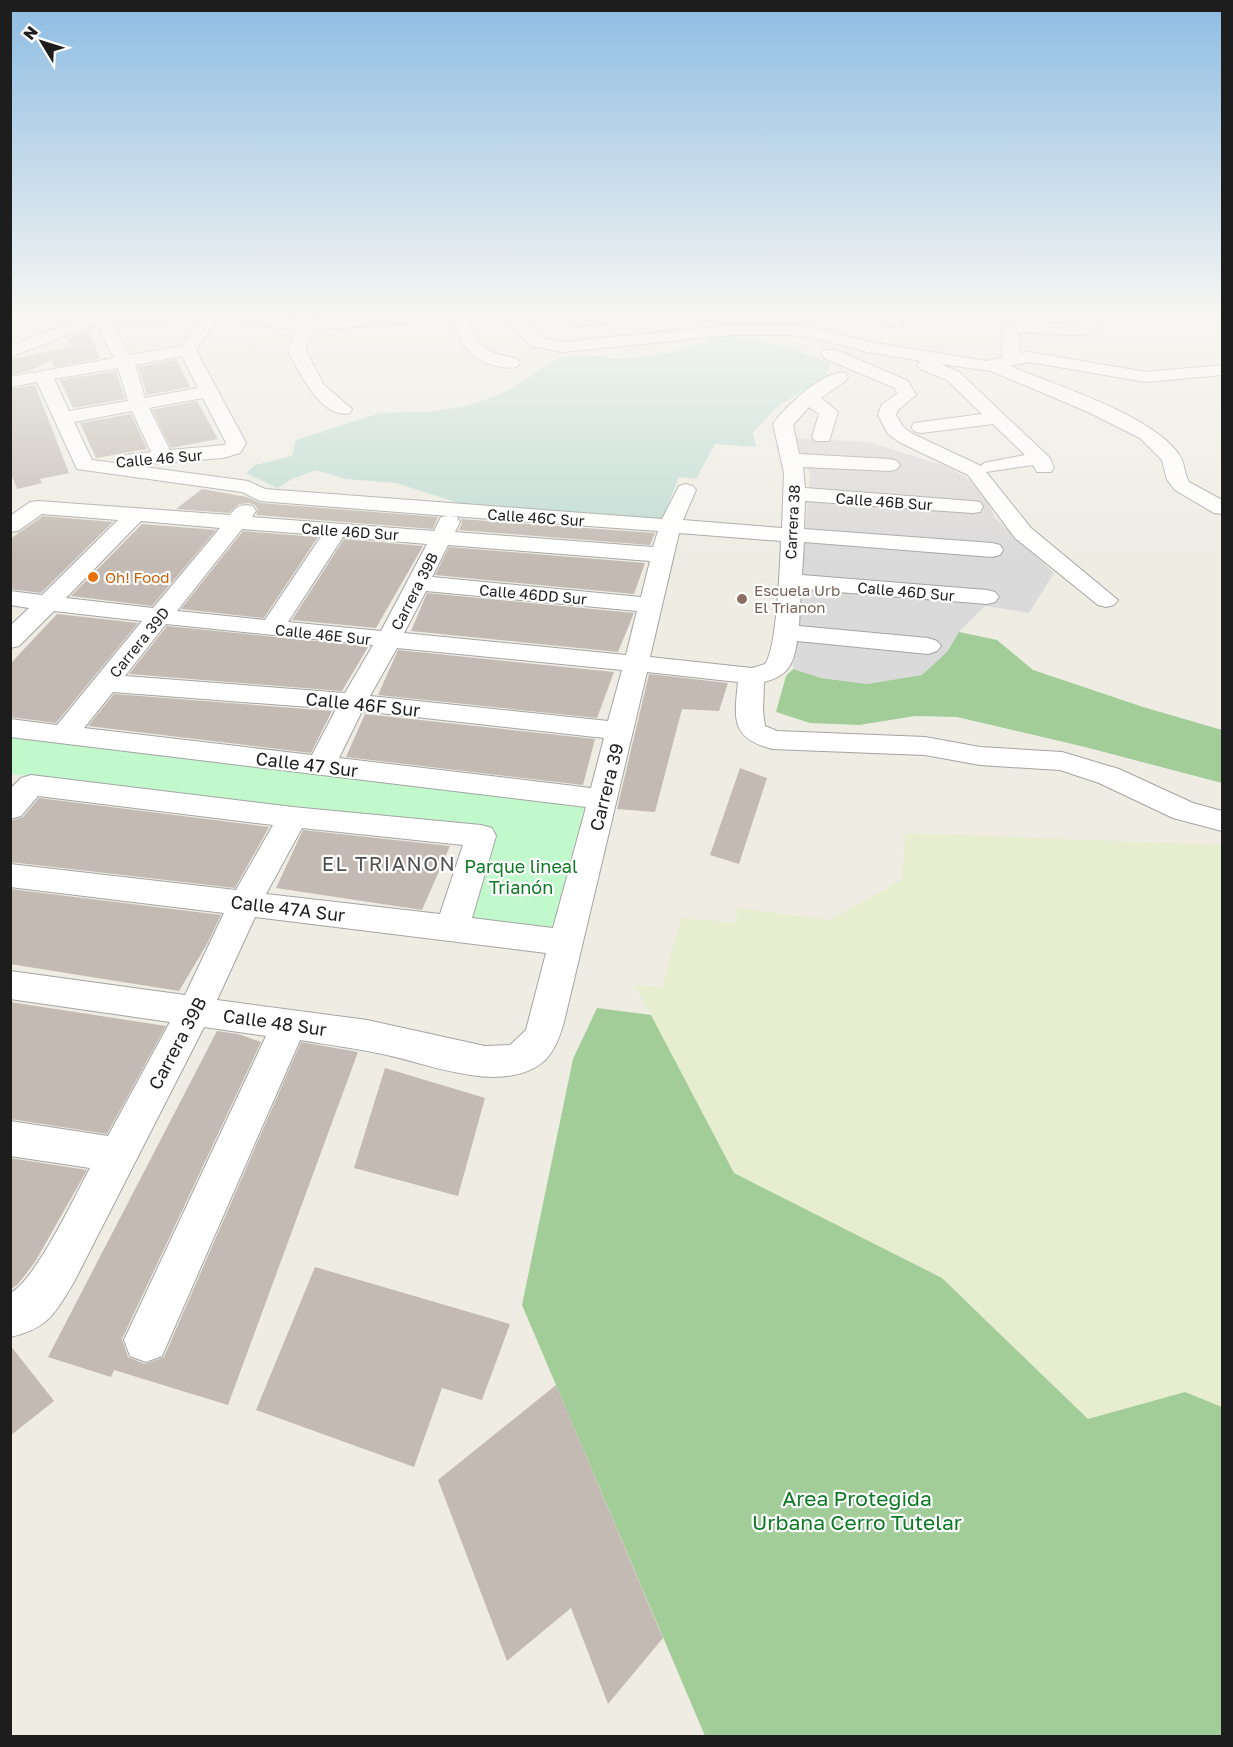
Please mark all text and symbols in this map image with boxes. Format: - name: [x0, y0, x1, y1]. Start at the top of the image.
- north arrow: [12, 12, 72, 72]
- text: N: [19, 22, 42, 44]
- street label: Calle 46 Sur: [115, 445, 203, 471]
- street label: Carrera 38: [781, 484, 803, 560]
- street label: Calle 46B Sur: [835, 489, 933, 513]
- street label: Calle 46C Sur: [487, 505, 585, 529]
- street label: Calle 46D Sur: [301, 519, 399, 543]
- street label: Carrera 39B: [387, 549, 441, 633]
- place label: Oh! Food: [105, 568, 170, 586]
- marker: Oh! Food: [86, 570, 100, 584]
- street label: Calle 46D Sur: [857, 578, 956, 604]
- street label: Calle 46DD Sur: [478, 580, 588, 608]
- place label: Escuela Urb El Trianon: [754, 581, 840, 616]
- marker: Escuela Urb El Trianon: [735, 592, 749, 606]
- street label: Carrera 39D: [105, 603, 173, 681]
- street label: Calle 46E Sur: [274, 620, 372, 648]
- street label: Calle 46F Sur: [305, 687, 421, 721]
- street label: Carrera 39: [584, 741, 628, 833]
- street label: Calle 47 Sur: [254, 747, 360, 781]
- district label: EL TRIANON: [322, 851, 456, 875]
- park label: Parque lineal Trianón: [464, 855, 578, 898]
- street label: Calle 47A Sur: [229, 890, 347, 926]
- street label: Carrera 39B: [143, 993, 211, 1093]
- street label: Calle 48 Sur: [222, 1004, 328, 1040]
- park label: Area Protegida Urbana Cerro Tutelar: [752, 1485, 962, 1535]

